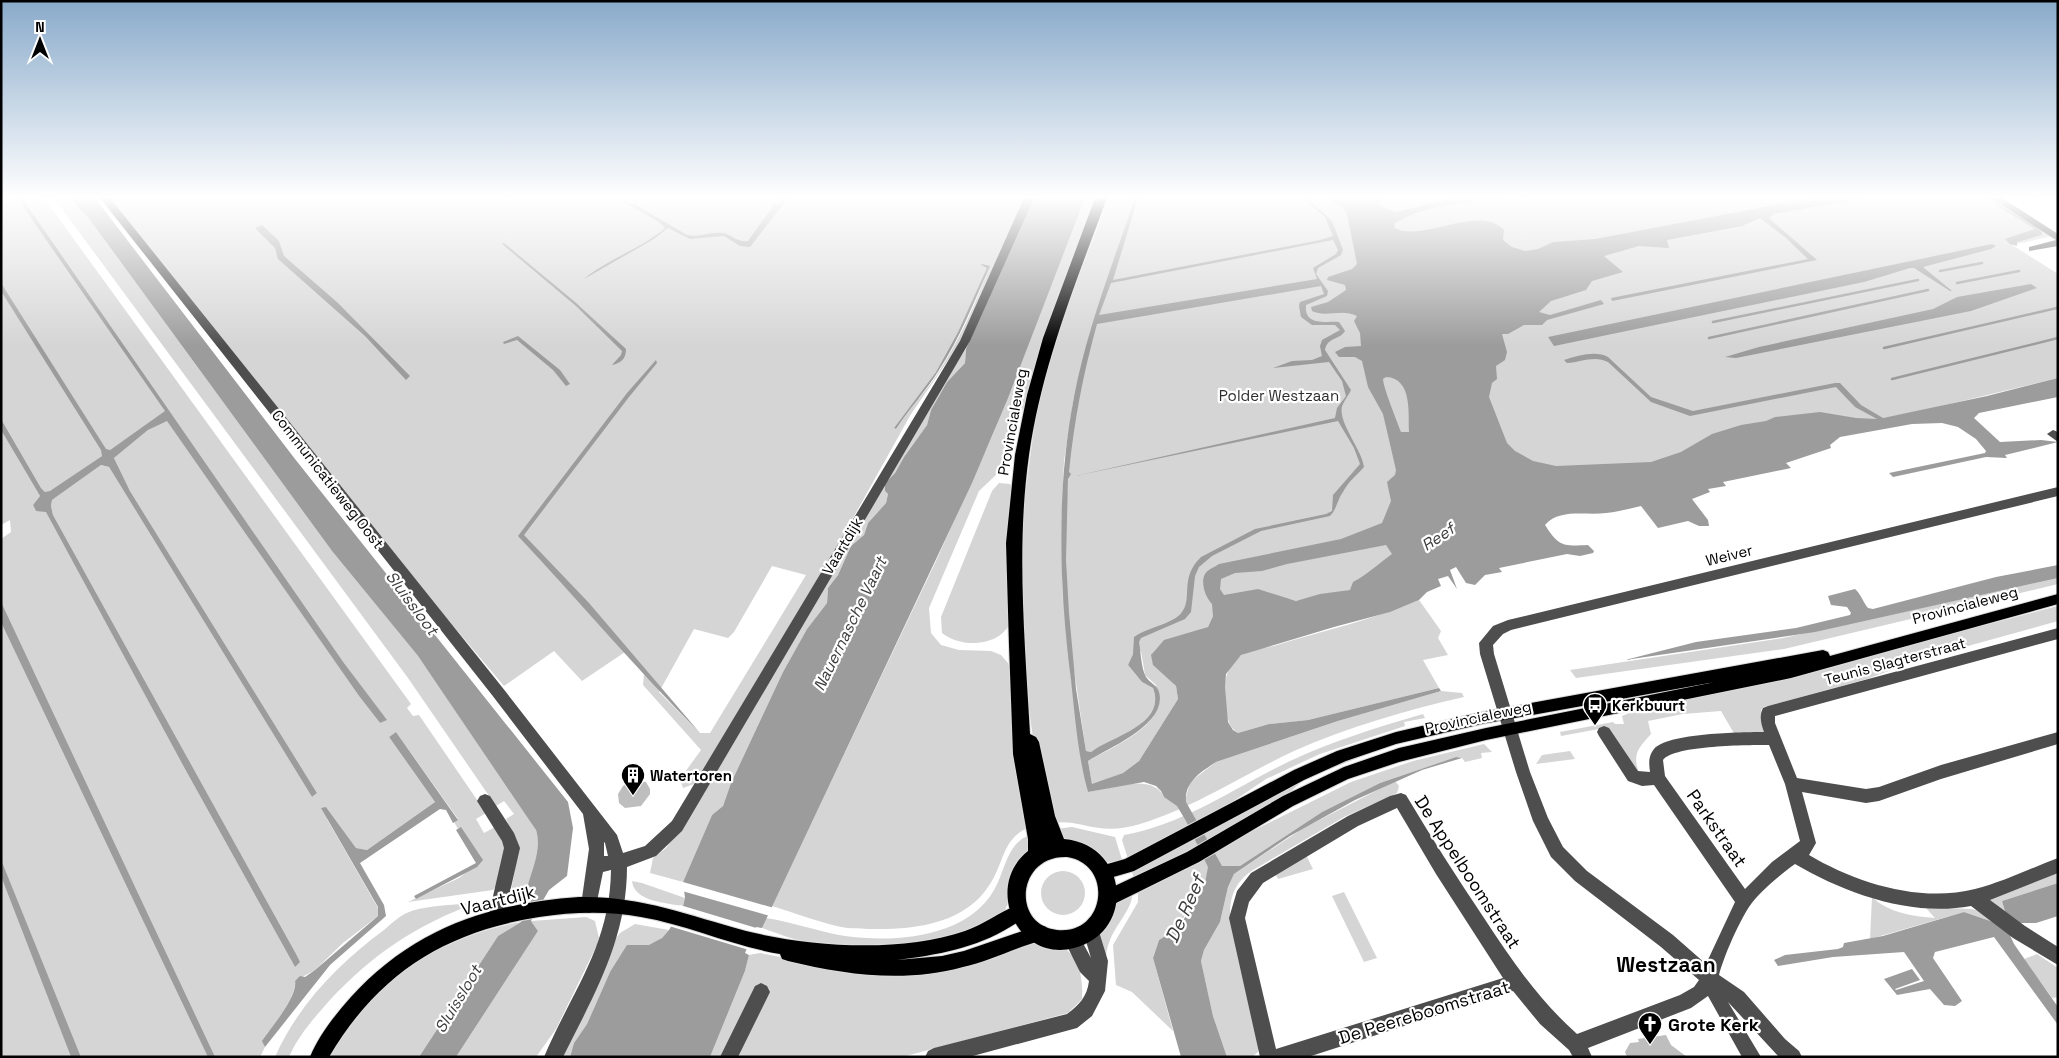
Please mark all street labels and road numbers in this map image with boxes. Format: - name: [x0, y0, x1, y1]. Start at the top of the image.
- street label: Provincialeweg: [993, 367, 1031, 477]
- street label: Communicatieweg Oost: [268, 406, 388, 552]
- street label: Vaartdijk: [818, 514, 866, 578]
- street label: Weiver: [1704, 540, 1755, 570]
- street label: Provincialeweg: [1910, 582, 2020, 628]
- street label: Teunis Slagterstraat: [1822, 633, 1968, 689]
- street label: Provincialeweg: [1423, 696, 1533, 738]
- street label: Parkstraat: [1682, 785, 1752, 871]
- street label: De Appelboomstraat: [1410, 791, 1526, 953]
- street label: Vaartdijk: [458, 880, 538, 920]
- street label: De Peereboomstraat: [1336, 975, 1512, 1049]

